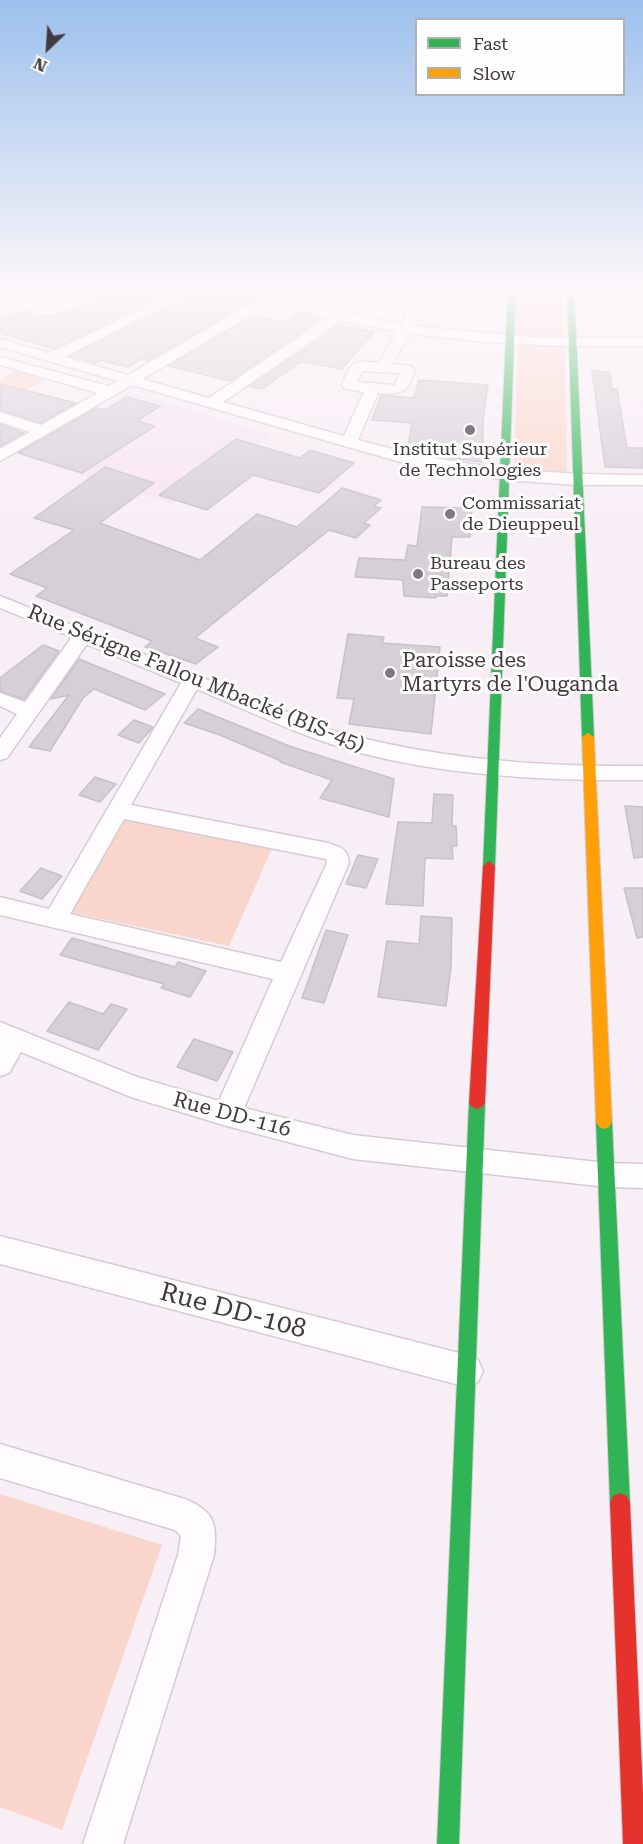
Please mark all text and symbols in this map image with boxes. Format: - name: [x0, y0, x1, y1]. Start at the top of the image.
- north arrow: [18, 18, 78, 78]
- legend: [415, 18, 625, 96]
- text: Fast: [473, 33, 508, 54]
- text: N: [31, 54, 50, 76]
- text: Slow: [473, 63, 515, 84]
- marker: Institut Supérieur de Technologies: [463, 423, 477, 437]
- place label: Institut Supérieur de Technologies: [393, 439, 547, 482]
- place label: Commissariat de Dieuppeul: [462, 493, 581, 536]
- marker: Commissariat de Dieuppeul: [443, 507, 457, 521]
- place label: Bureau des Passeports: [430, 553, 526, 596]
- marker: Bureau des Passeports: [411, 567, 425, 581]
- street label: Rue Sérigne Fallou Mbacké (BIS-45): [24, 600, 368, 758]
- place label: Paroisse des Martyrs de l'Ouganda: [402, 648, 619, 698]
- marker: Paroisse des Martyrs de l'Ouganda: [383, 666, 397, 680]
- street label: Rue DD-116: [170, 1087, 294, 1143]
- street label: Rue DD-108: [157, 1277, 309, 1345]

